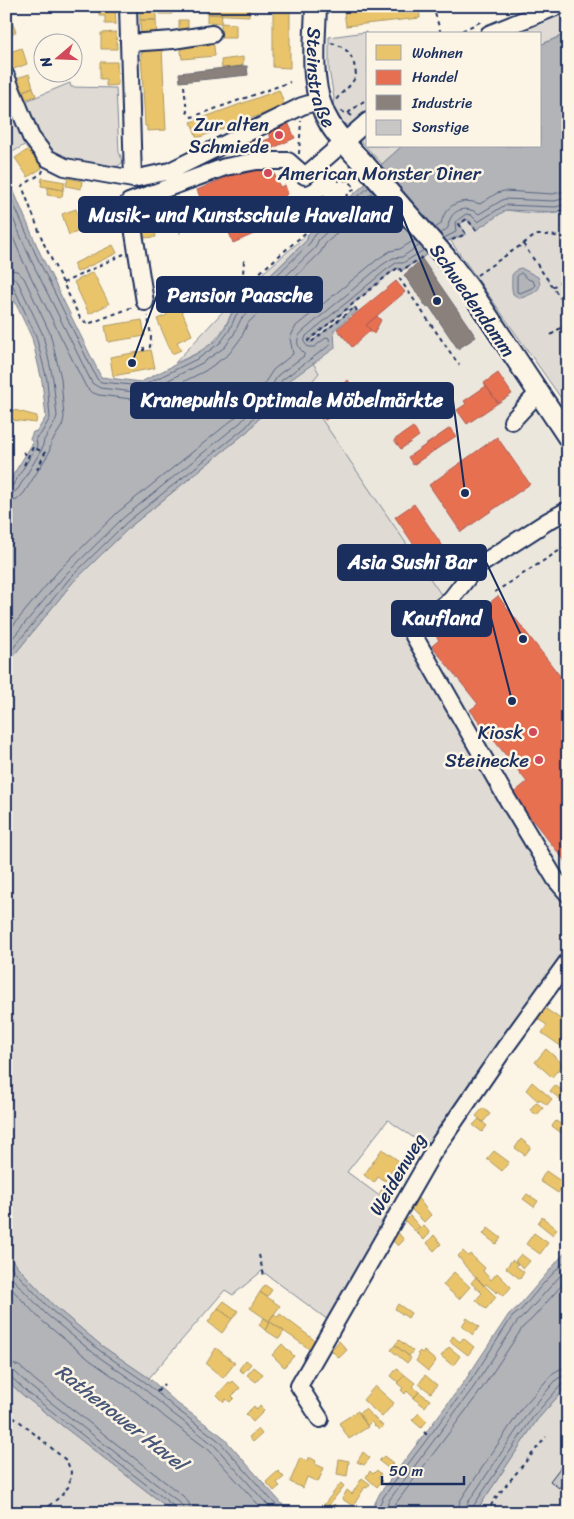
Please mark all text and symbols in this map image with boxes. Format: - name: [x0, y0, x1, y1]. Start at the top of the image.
- street label: Steinstraße: [297, 26, 345, 135]
- north arrow: [32, 32, 82, 82]
- legend: [366, 32, 542, 148]
- text: Wohnen: [412, 40, 463, 66]
- text: N: [33, 53, 60, 72]
- text: Handel: [412, 64, 459, 90]
- text: Industrie: [411, 90, 472, 116]
- place label: Zur alten Schmiede: [189, 108, 269, 163]
- text: Sonstige: [412, 114, 469, 140]
- marker: Zur alten Schmiede: [273, 129, 285, 141]
- place label: American Monster Diner: [277, 157, 482, 190]
- marker: American Monster Diner: [262, 167, 274, 179]
- callout: Musik- und Kunstschule Havelland: [79, 197, 402, 232]
- text: Musik- und Kunstschule Havelland: [88, 198, 394, 233]
- street label: Schwedendamm: [421, 236, 524, 364]
- callout: Pension Paasche: [157, 277, 322, 312]
- text: Pension Paasche: [167, 278, 313, 313]
- callout: Kranepuhls Optimale Möbelmärkte: [131, 383, 453, 418]
- text: Kranepuhls Optimale Möbelmärkte: [140, 383, 444, 418]
- callout: Asia Sushi Bar: [338, 545, 486, 580]
- text: Asia Sushi Bar: [347, 545, 478, 580]
- callout: Kaufland: [392, 601, 491, 636]
- text: Kaufland: [402, 601, 484, 636]
- place label: Kiosk: [478, 716, 523, 749]
- marker: Kiosk: [527, 726, 539, 738]
- place label: Steinecke: [445, 744, 529, 777]
- marker: Steinecke: [533, 754, 545, 766]
- street label: Weidenweg: [360, 1126, 435, 1222]
- water label: Rathenower Havel: [47, 1355, 197, 1483]
- scale bar: [382, 1454, 464, 1486]
- text: 50 m: [389, 1458, 424, 1484]

